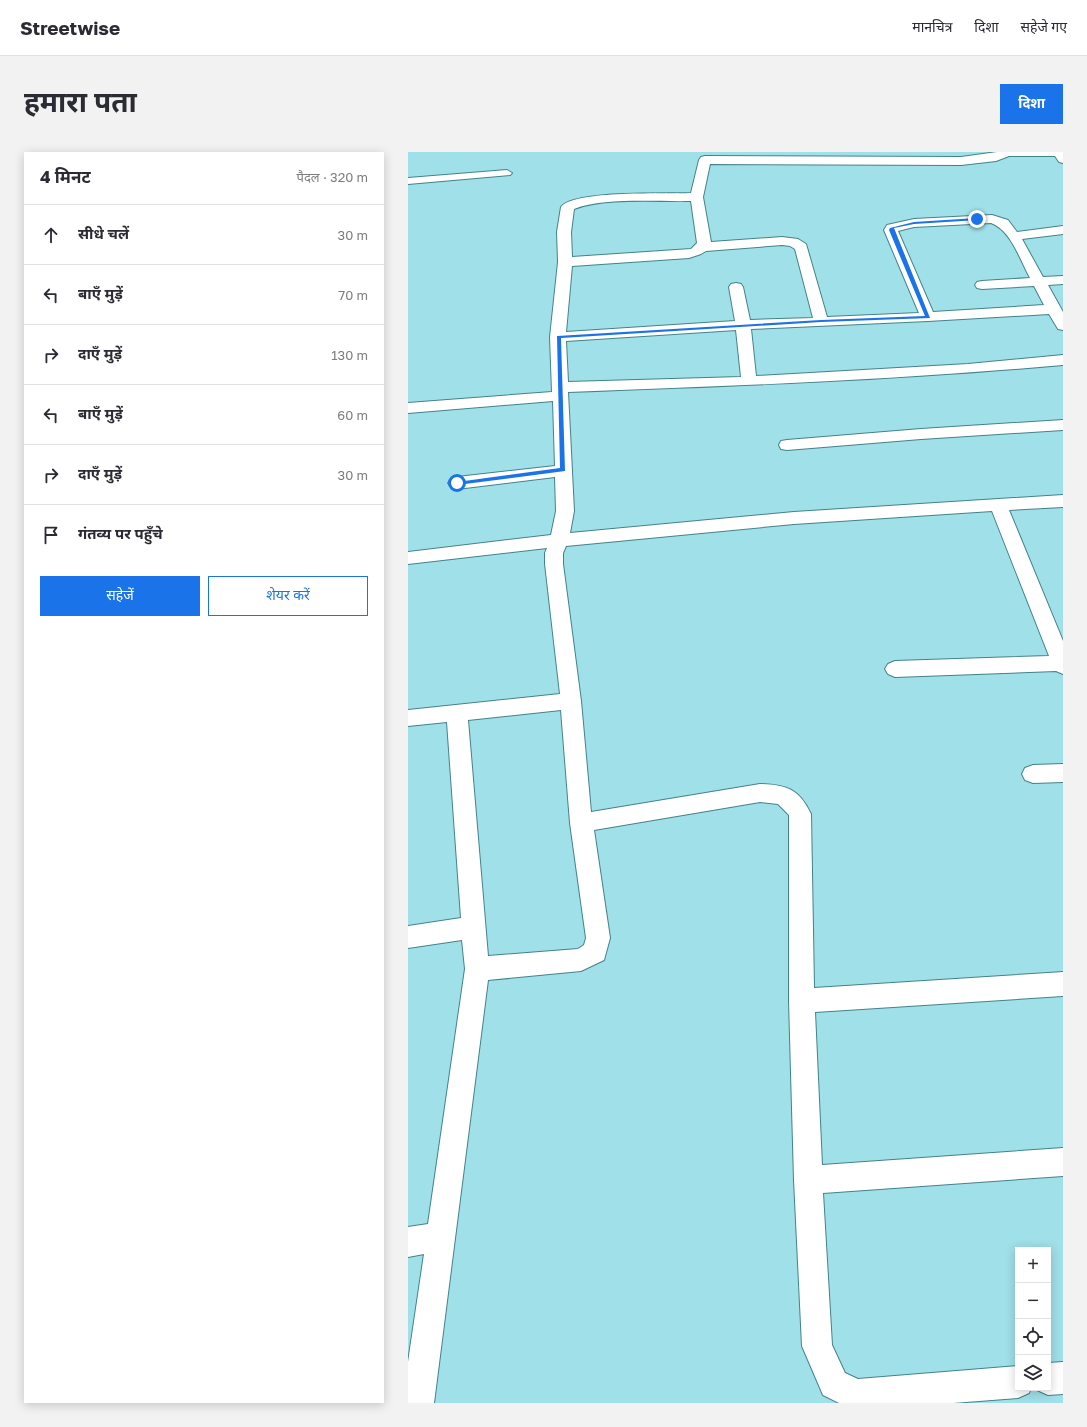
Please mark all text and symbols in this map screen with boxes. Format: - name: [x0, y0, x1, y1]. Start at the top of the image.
- text: Streetwise: [20, 16, 120, 39]
- text: मानचित्र: [912, 18, 952, 35]
- text: दिशा: [974, 18, 999, 35]
- text: सहेजे गए: [1021, 18, 1067, 35]
- button: दिशा: [1000, 84, 1063, 124]
- text: हमारा पता: [24, 85, 137, 118]
- text: 4 मिनट: [40, 166, 91, 187]
- text: पैदल · 320 m: [297, 169, 368, 185]
- route end: [968, 210, 986, 228]
- icon: ahead: [40, 224, 62, 246]
- text: सीधे चलें: [78, 224, 129, 242]
- text: 30 m: [338, 227, 368, 243]
- icon: left: [40, 284, 62, 306]
- text: बाएँ मुड़ें: [78, 284, 123, 302]
- text: 70 m: [338, 287, 368, 303]
- icon: right: [40, 344, 62, 366]
- text: दाएँ मुड़ें: [78, 344, 122, 362]
- text: 130 m: [331, 347, 368, 363]
- icon: left: [40, 404, 62, 426]
- text: बाएँ मुड़ें: [78, 404, 123, 422]
- text: 60 m: [337, 407, 368, 423]
- icon: right: [40, 464, 62, 486]
- text: दाएँ मुड़ें: [78, 464, 122, 482]
- text: 30 m: [338, 467, 368, 483]
- route start: [448, 474, 466, 492]
- icon: arrive: [40, 524, 62, 546]
- text: गंतव्य पर पहुँचे: [78, 524, 163, 542]
- button: सहेजें: [40, 576, 200, 616]
- button: शेयर करें: [208, 576, 368, 616]
- map controls: [1015, 1247, 1051, 1391]
- button: +: [1015, 1247, 1051, 1283]
- button: −: [1015, 1283, 1051, 1319]
- button: locate: [1015, 1319, 1051, 1355]
- button: layers: [1015, 1355, 1051, 1391]

